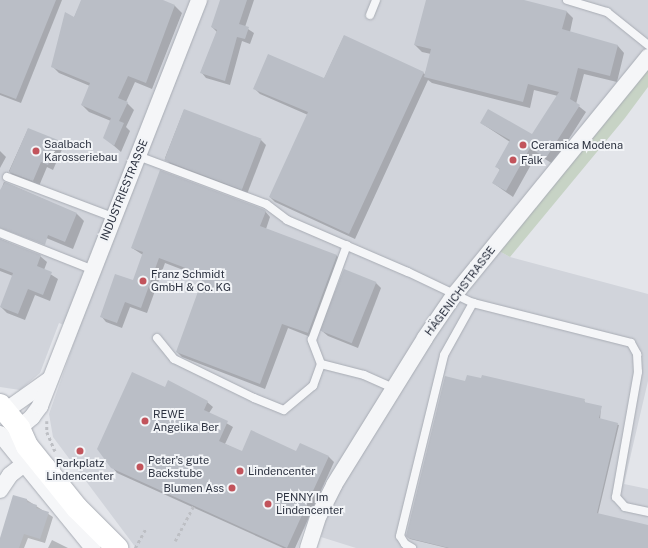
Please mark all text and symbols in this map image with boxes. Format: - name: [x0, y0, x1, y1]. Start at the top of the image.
- street label: INDUSTRIESTRASSE: [98, 137, 150, 243]
- place label: Saalbach Karosseriebau: [44, 138, 117, 164]
- place label: Ceramica Modena: [531, 138, 623, 152]
- marker: Ceramica Modena: [518, 140, 528, 150]
- marker: Saalbach Karosseriebau: [31, 146, 41, 156]
- place label: Falk: [521, 153, 543, 167]
- marker: Falk: [508, 155, 518, 165]
- street label: HÄGENICHSTRASSE: [422, 244, 498, 338]
- place label: Franz Schmidt GmbH & Co. KG: [151, 268, 231, 294]
- marker: Franz Schmidt GmbH & Co. KG: [138, 276, 148, 286]
- place label: REWE Angelika Ber: [153, 408, 219, 434]
- marker: REWE Angelika Ber: [140, 416, 150, 426]
- marker: Parkplatz Lindencenter: [75, 446, 85, 456]
- place label: Peter's gute Backstube: [148, 454, 209, 480]
- place label: Parkplatz Lindencenter: [46, 457, 114, 483]
- marker: Peter's gute Backstube: [135, 462, 145, 472]
- place label: Lindencenter: [248, 464, 316, 478]
- marker: Lindencenter: [235, 466, 245, 476]
- place label: Blumen Ass: [163, 481, 224, 495]
- marker: Blumen Ass: [227, 483, 237, 493]
- place label: PENNY Im Lindencenter: [276, 491, 344, 517]
- marker: PENNY Im Lindencenter: [263, 499, 273, 509]

